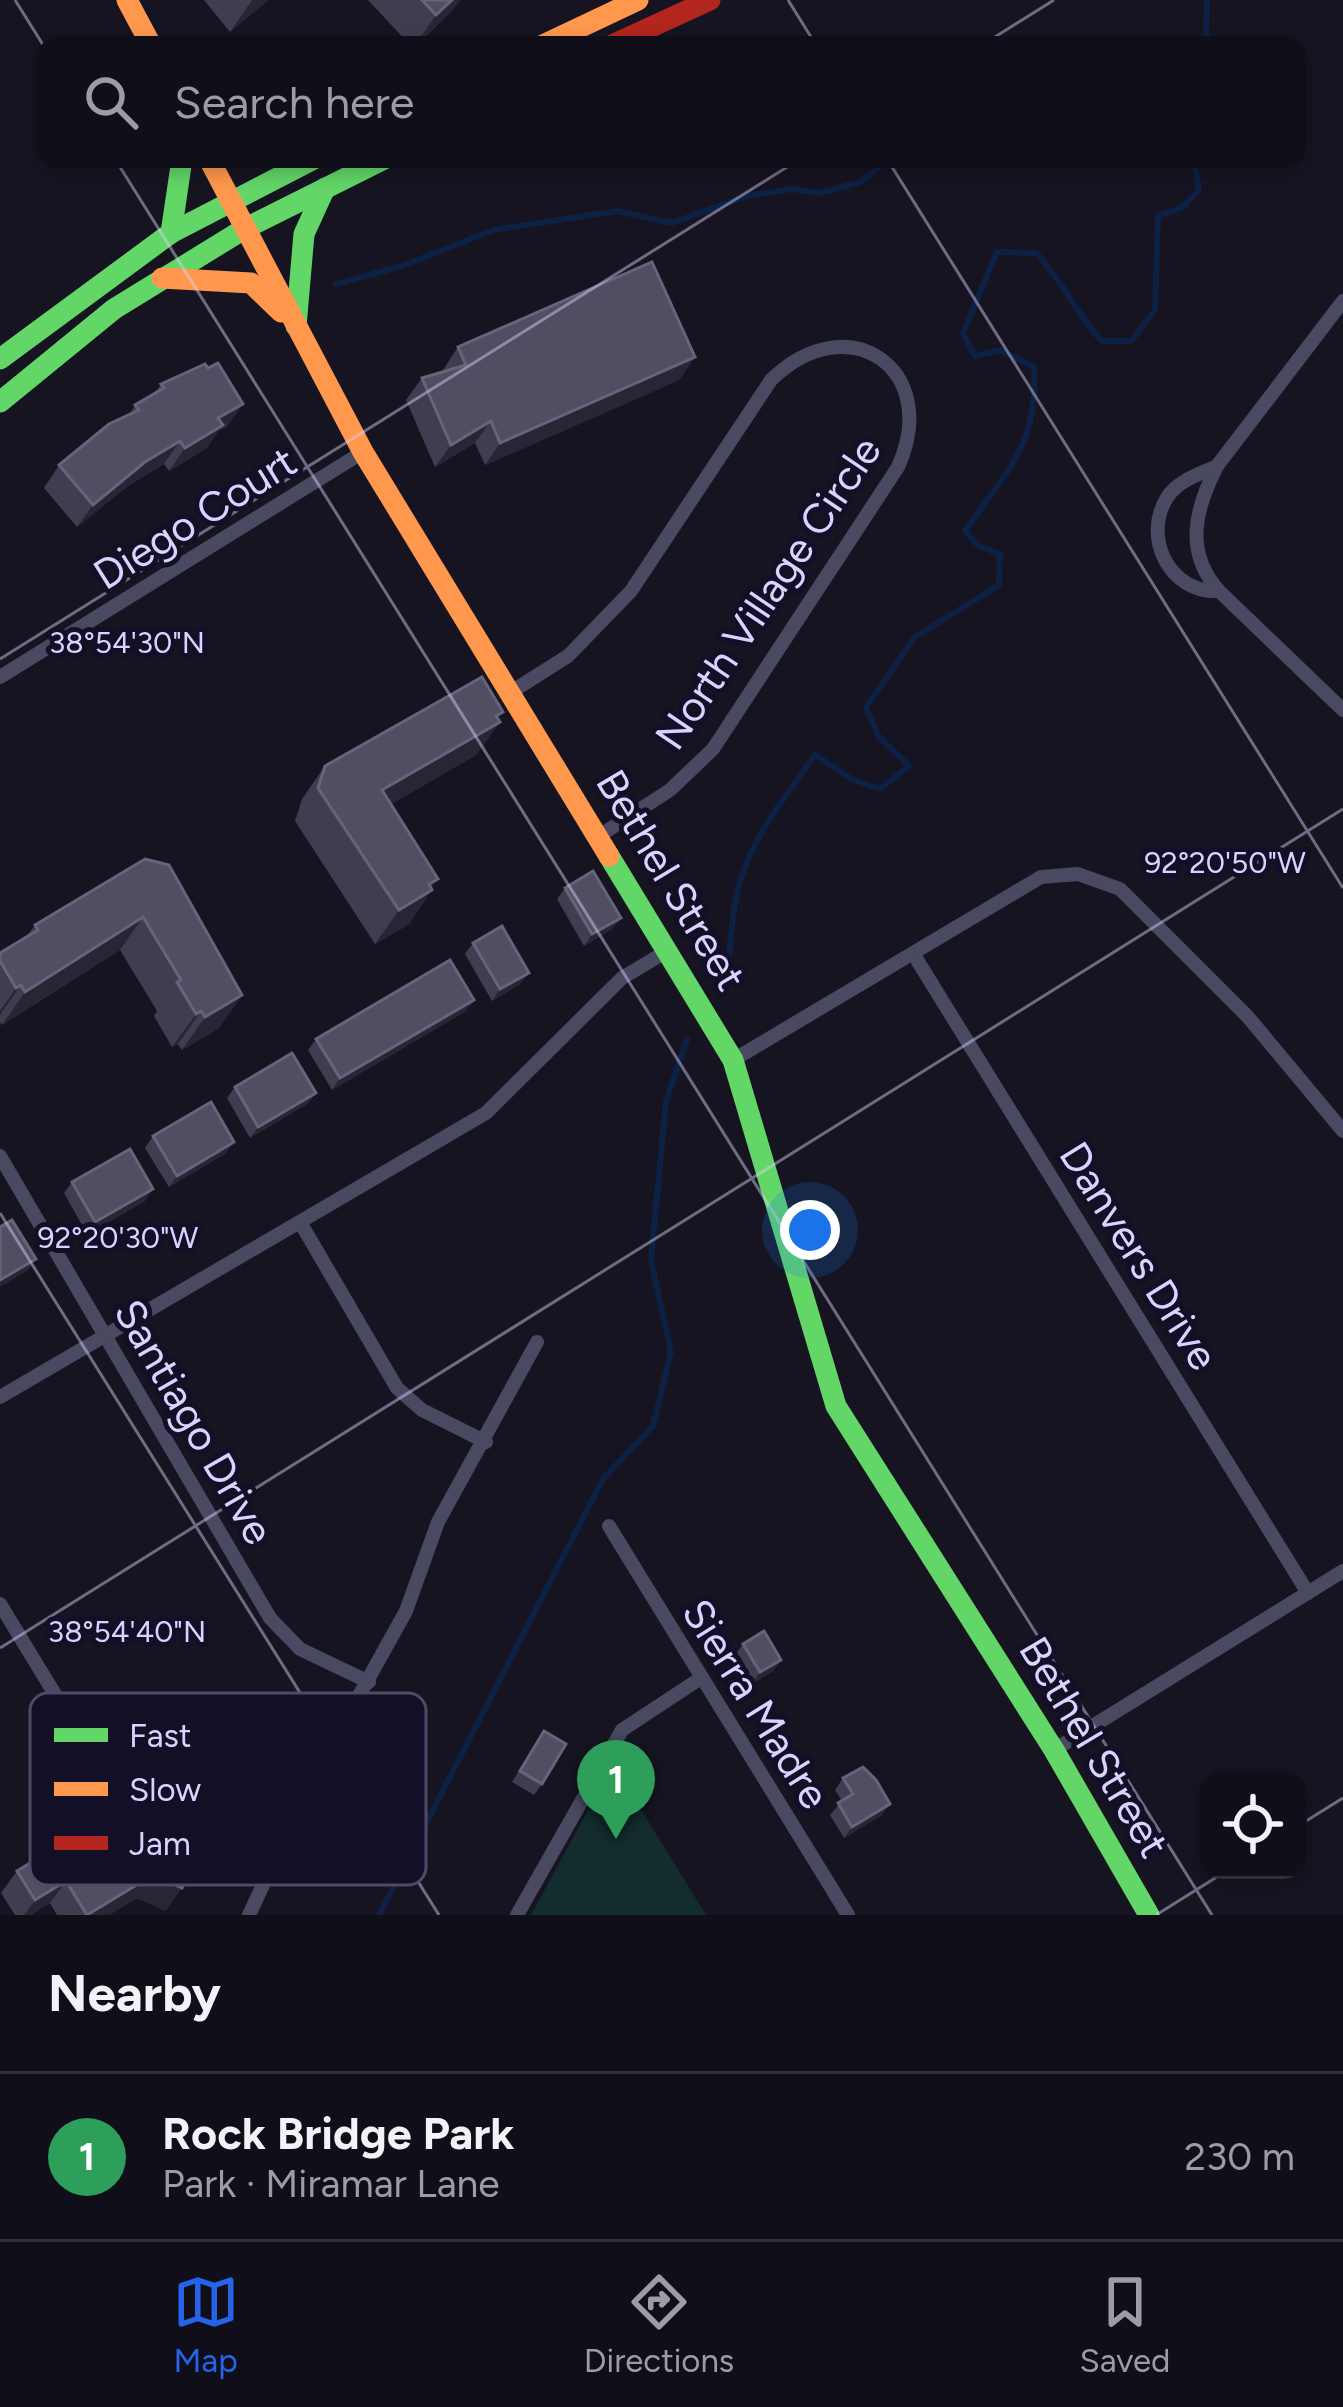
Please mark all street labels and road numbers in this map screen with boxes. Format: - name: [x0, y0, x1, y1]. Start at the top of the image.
- street label: North Village Circle: [644, 427, 892, 759]
- street label: Diego Court: [84, 436, 306, 600]
- street label: Bethel Street: [585, 761, 757, 999]
- street label: Danvers Drive: [1049, 1133, 1229, 1379]
- street label: Santiago Drive: [103, 1291, 285, 1553]
- street label: Sierra Madre: [671, 1590, 841, 1818]
- street label: Bethel Street: [1008, 1628, 1180, 1866]

